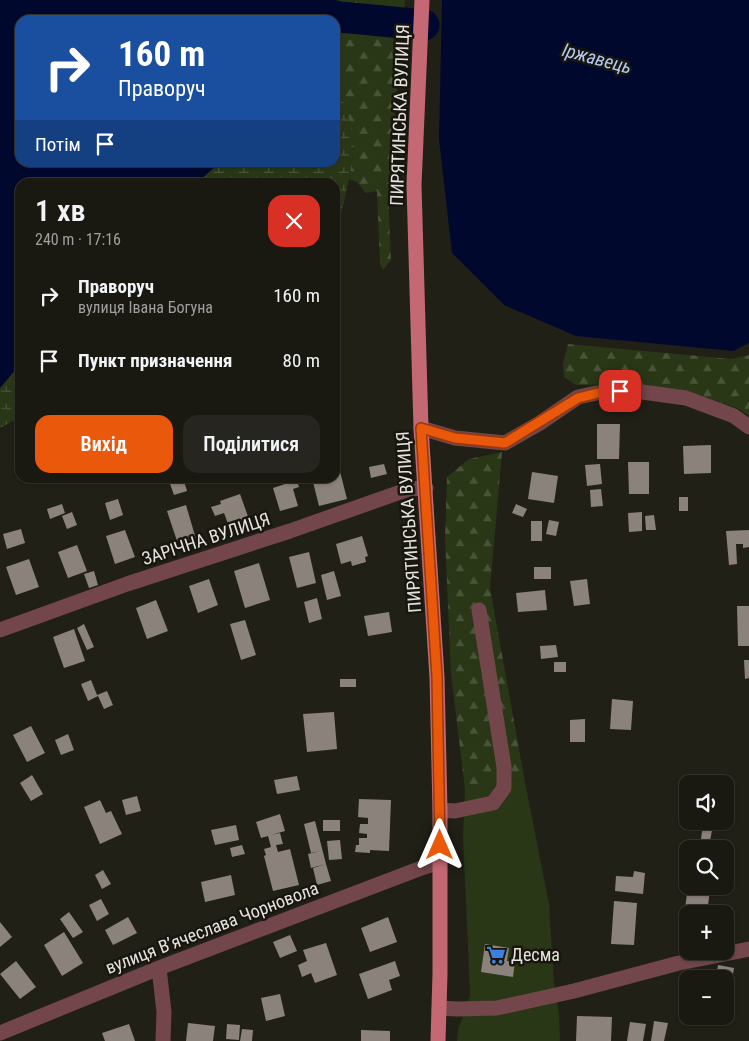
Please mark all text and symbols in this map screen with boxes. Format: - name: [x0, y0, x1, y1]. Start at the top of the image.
- street label: ПИРЯТИНСЬКА ВУЛИЦЯ: [386, 24, 413, 206]
- text: 160 m: [118, 34, 205, 75]
- icon: right: [35, 35, 100, 100]
- water label: Іржавець: [560, 38, 634, 79]
- text: Праворуч: [118, 76, 206, 101]
- icon: arrive: [91, 130, 119, 158]
- text: Потім: [35, 133, 81, 156]
- text: 1 хв: [35, 193, 85, 228]
- button: close: [268, 195, 320, 247]
- text: 240 m · 17:16: [35, 230, 121, 249]
- text: Праворуч: [78, 275, 154, 298]
- icon: right: [35, 282, 63, 310]
- text: 160 m: [273, 284, 320, 307]
- text: вулиця Івана Богуна: [78, 298, 213, 317]
- icon: arrive: [35, 347, 63, 375]
- text: Пункт призначення: [78, 349, 232, 372]
- text: 80 m: [283, 349, 320, 372]
- pin: [599, 370, 641, 412]
- icon: arrive: [606, 377, 634, 405]
- button: Вихід: [35, 415, 173, 473]
- button: Поділитися: [183, 415, 320, 473]
- street label: ПИРЯТИНСЬКА ВУЛИЦЯ: [392, 431, 425, 613]
- street label: ЗАРІЧНА ВУЛИЦЯ: [139, 508, 273, 569]
- map controls: [679, 775, 734, 1025]
- button: sound: [679, 775, 734, 830]
- position arrow: [413, 818, 465, 870]
- button: search: [679, 840, 734, 895]
- street label: вулиця Вʼячеслава Чорновола: [102, 877, 321, 978]
- button: +: [679, 905, 734, 960]
- supermarket icon: Десма: [485, 944, 507, 966]
- place label: Десма: [511, 944, 560, 965]
- button: −: [679, 970, 734, 1025]

